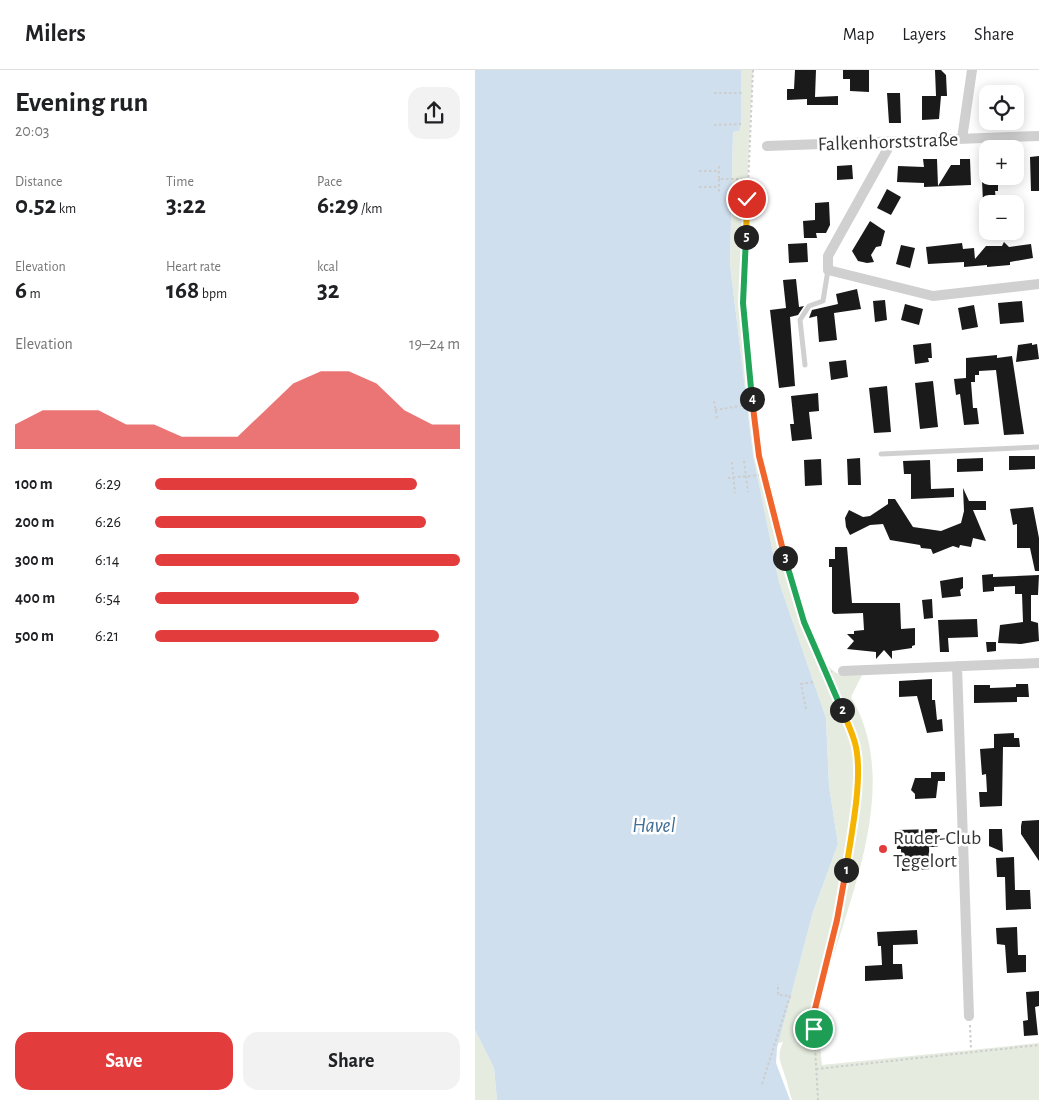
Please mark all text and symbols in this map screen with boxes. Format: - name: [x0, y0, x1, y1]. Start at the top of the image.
- text: Milers: [25, 22, 86, 46]
- text: Map: [843, 26, 874, 44]
- text: Layers: [902, 26, 946, 44]
- text: Share: [974, 26, 1014, 44]
- map controls: [979, 85, 1024, 240]
- button: locate: [979, 85, 1024, 130]
- button: share: [408, 87, 460, 139]
- text: Evening run: [15, 89, 148, 117]
- text: 20:03: [15, 123, 49, 139]
- street label: Falkenhorststraße: [817, 130, 959, 154]
- button: +: [979, 140, 1024, 185]
- text: Distance: [15, 175, 62, 189]
- text: Time: [166, 175, 194, 189]
- text: Pace: [317, 175, 342, 189]
- pin: [726, 178, 768, 220]
- icon: check: [733, 185, 761, 213]
- text: 0.52: [15, 193, 56, 218]
- text: 3:22: [166, 193, 206, 218]
- text: 6:29: [317, 193, 359, 218]
- button: −: [979, 195, 1024, 240]
- text: km: [56, 202, 76, 216]
- text: /km: [359, 202, 383, 216]
- pin: 5: [733, 224, 759, 250]
- text: 5: [743, 230, 750, 244]
- text: Elevation: [15, 260, 66, 274]
- text: Heart rate: [166, 260, 221, 274]
- text: kcal: [317, 260, 338, 274]
- text: 6: [15, 278, 27, 303]
- text: 168: [166, 278, 199, 303]
- text: 32: [317, 278, 340, 303]
- text: m: [27, 287, 41, 301]
- text: bpm: [199, 287, 227, 301]
- text: Elevation: [15, 336, 73, 352]
- text: 19–24 m: [409, 336, 460, 352]
- pin: 4: [739, 386, 765, 412]
- text: 4: [749, 392, 756, 406]
- text: 100 m: [15, 476, 53, 492]
- text: 6:29: [95, 476, 121, 492]
- text: 200 m: [15, 514, 55, 530]
- text: 6:26: [95, 514, 121, 530]
- pin: 3: [773, 546, 797, 570]
- text: 3: [782, 551, 789, 565]
- text: 300 m: [15, 552, 54, 568]
- text: 6:14: [95, 552, 119, 568]
- text: 400 m: [15, 590, 55, 606]
- text: 6:54: [95, 590, 121, 606]
- text: 500 m: [15, 628, 54, 644]
- text: 6:21: [95, 628, 119, 644]
- pin: 2: [829, 698, 855, 722]
- text: 2: [839, 703, 846, 717]
- water label: Havel: [632, 815, 676, 836]
- place label: Ruder-Club Tegelort: [893, 828, 981, 871]
- marker: Ruder-Club Tegelort: [877, 843, 889, 855]
- pin: 1: [833, 858, 859, 882]
- text: 1: [844, 863, 849, 877]
- pin: [793, 1008, 835, 1050]
- icon: arrive: [800, 1015, 828, 1043]
- button: Save: [15, 1032, 233, 1090]
- button: Share: [243, 1032, 460, 1090]

